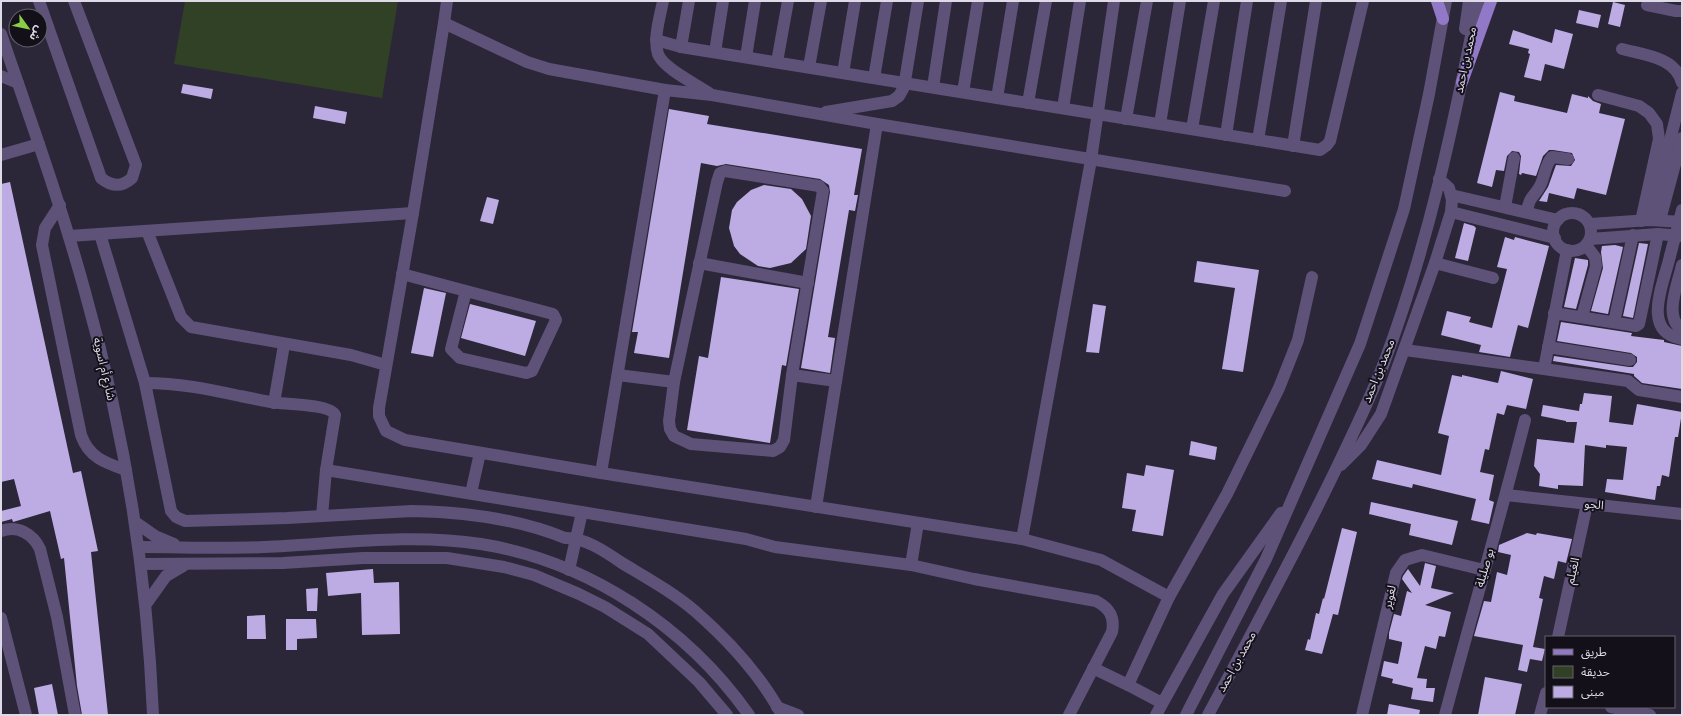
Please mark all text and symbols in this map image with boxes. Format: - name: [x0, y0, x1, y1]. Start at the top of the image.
- north arrow: [8, 8, 48, 48]
- text: ش: [26, 23, 46, 44]
- street label: محمد بن احمد: [1451, 25, 1481, 95]
- street label: شارع أم اسوية: [89, 336, 119, 402]
- street label: محمد بن احمد: [1359, 337, 1399, 405]
- street label: الجو: [1584, 496, 1605, 514]
- street label: بو صليلة: [1471, 547, 1499, 589]
- street label: الغيلم: [1562, 556, 1584, 586]
- street label: لغوير: [1379, 584, 1401, 611]
- street label: محمد بن احمد: [1213, 628, 1261, 696]
- legend: [1545, 636, 1675, 708]
- text: طريق: [1581, 644, 1607, 661]
- text: حديقة: [1581, 664, 1610, 681]
- text: مبنى: [1581, 684, 1604, 701]

